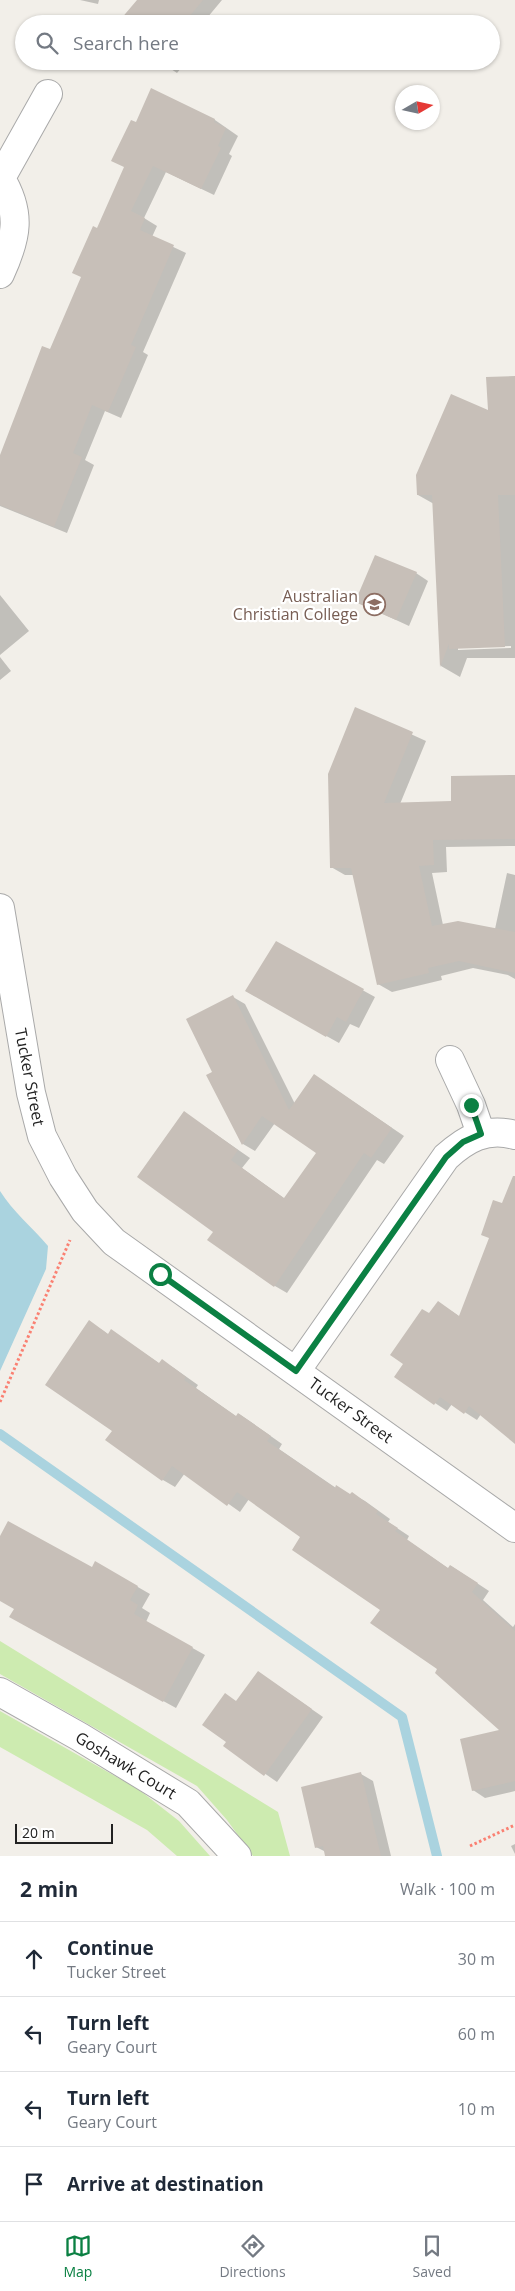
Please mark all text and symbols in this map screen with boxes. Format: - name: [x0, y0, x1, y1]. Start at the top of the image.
- search box: [15, 15, 500, 70]
- icon: search: [33, 29, 61, 57]
- text: Search here: [73, 30, 179, 56]
- north arrow: [395, 85, 440, 130]
- place label: Australian Christian College: [233, 585, 358, 625]
- school or university icon: Australian Christian College: [362, 593, 386, 617]
- street label: Tucker Street: [10, 1026, 50, 1128]
- route end: [460, 1094, 483, 1117]
- route start: [149, 1263, 172, 1286]
- street label: Tucker Street: [304, 1372, 398, 1448]
- street label: Goshawk Court: [71, 1726, 181, 1804]
- scale bar: [15, 1821, 112, 1844]
- text: 20 m: [22, 1823, 55, 1842]
- text: 2 min: [20, 1875, 78, 1903]
- text: Walk · 100 m: [400, 1878, 495, 1900]
- text: Continue: [67, 1935, 154, 1961]
- icon: ahead: [20, 1945, 48, 1973]
- text: 30 m: [458, 1948, 495, 1970]
- text: Tucker Street: [67, 1961, 166, 1983]
- text: Turn left: [67, 2010, 149, 2036]
- icon: left: [20, 2020, 48, 2048]
- text: 60 m: [458, 2023, 495, 2045]
- text: Geary Court: [67, 2036, 157, 2058]
- text: Turn left: [67, 2085, 149, 2111]
- icon: left: [20, 2095, 48, 2123]
- text: 10 m: [458, 2098, 495, 2120]
- text: Geary Court: [67, 2111, 157, 2133]
- icon: arrive: [20, 2170, 48, 2198]
- text: Arrive at destination: [67, 2171, 264, 2197]
- tab: Map: [63, 2232, 92, 2281]
- tab: Directions: [219, 2232, 286, 2281]
- tab: Saved: [413, 2232, 451, 2281]

